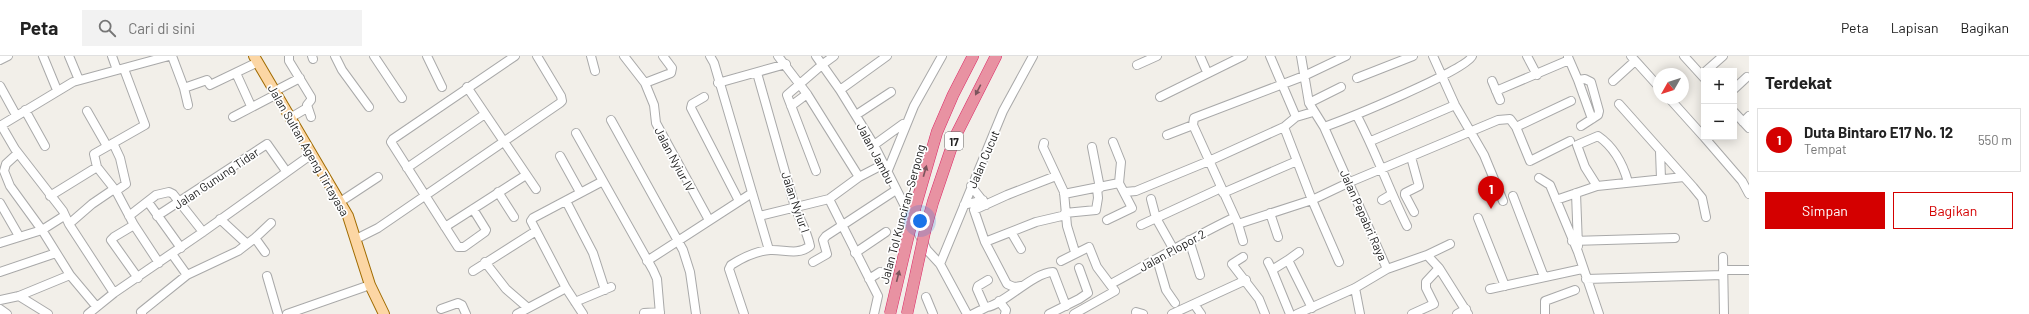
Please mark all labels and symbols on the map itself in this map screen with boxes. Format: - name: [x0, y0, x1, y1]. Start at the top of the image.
- north arrow: [1653, 68, 1689, 104]
- street label: Jalan Sultan Ageng Tirtayasa: [266, 82, 352, 218]
- one-way arrow: [974, 85, 981, 96]
- street label: Jalan Jambu: [854, 120, 898, 186]
- street label: Jalan Nyiur IV: [652, 124, 698, 194]
- street label: Jalan Cucut: [965, 128, 1001, 190]
- road number: 17: [945, 132, 963, 150]
- street label: Jalan Tol Kunciran–Serpong: [877, 143, 927, 285]
- street label: Jalan Gunung Tidar: [171, 144, 262, 212]
- one-way arrow: [922, 165, 928, 177]
- street label: Jalan Pepabri Raya: [1338, 167, 1390, 263]
- street label: Jalan Nyiur I: [779, 170, 813, 234]
- pin: 1: [1478, 176, 1504, 209]
- your location: [910, 211, 930, 231]
- street label: Jalan Plopor 2: [1136, 226, 1208, 274]
- one-way arrow: [895, 270, 901, 282]

